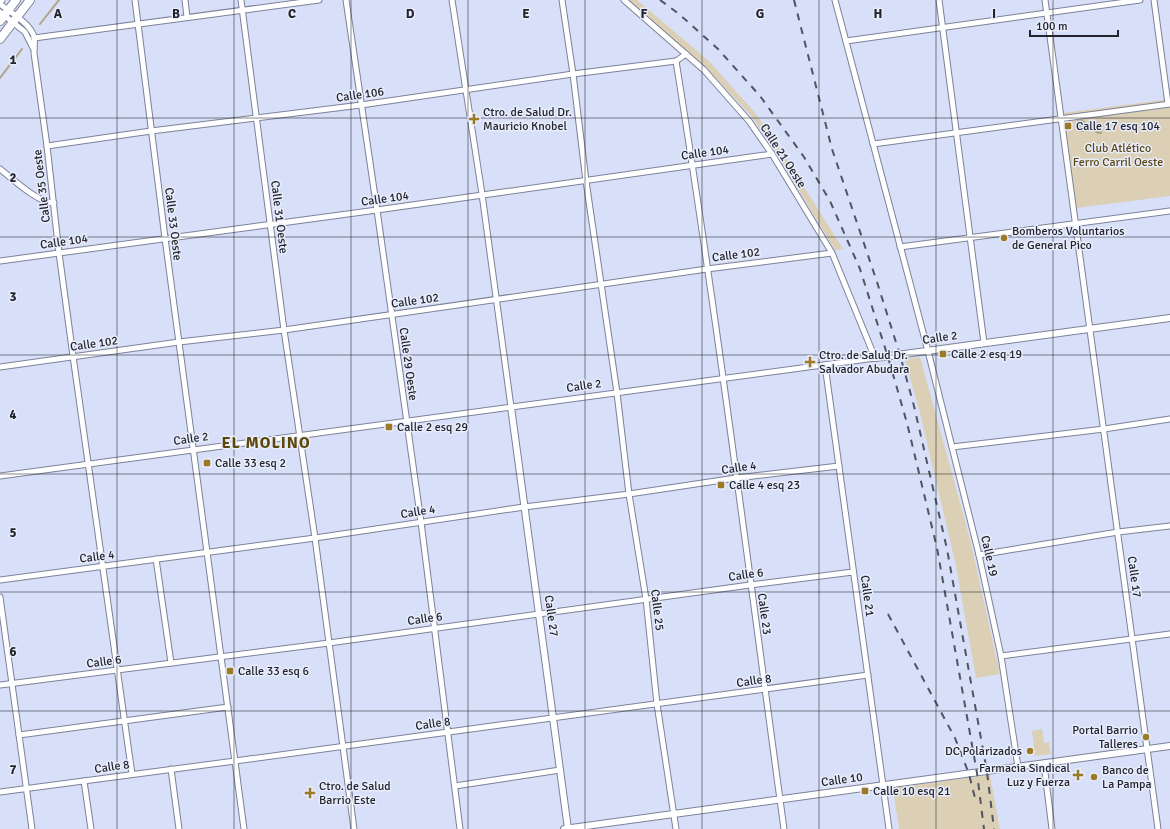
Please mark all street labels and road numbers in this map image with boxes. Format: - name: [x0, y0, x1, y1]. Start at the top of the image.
- street label: Calle 106: [335, 84, 385, 106]
- street label: Calle 21 Oeste: [757, 121, 809, 191]
- street label: Calle 104: [680, 142, 730, 164]
- street label: Calle 35 Oeste: [30, 149, 54, 223]
- street label: Calle 31 Oeste: [267, 180, 291, 254]
- street label: Calle 33 Oeste: [161, 187, 185, 261]
- street label: Calle 104: [360, 188, 410, 210]
- street label: Calle 104: [39, 231, 89, 253]
- street label: Calle 102: [711, 245, 761, 265]
- street label: Calle 102: [390, 290, 440, 312]
- street label: Calle 29 Oeste: [395, 327, 421, 401]
- street label: Calle 2: [922, 328, 958, 348]
- street label: Calle 102: [69, 333, 119, 355]
- street label: Calle 2: [566, 376, 602, 396]
- street label: Calle 2: [173, 429, 209, 449]
- street label: Calle 4: [721, 458, 758, 478]
- street label: Calle 4: [399, 502, 437, 522]
- street label: Calle 19: [977, 534, 1001, 578]
- street label: Calle 4: [79, 547, 116, 567]
- street label: Calle 17: [1124, 555, 1144, 599]
- street label: Calle 6: [728, 565, 764, 585]
- street label: Calle 21: [857, 574, 877, 618]
- street label: Calle 25: [647, 588, 667, 632]
- street label: Calle 23: [754, 592, 774, 636]
- street label: Calle 27: [541, 594, 561, 638]
- street label: Calle 6: [407, 609, 443, 629]
- street label: Calle 6: [86, 652, 122, 672]
- street label: Calle 8: [736, 671, 772, 691]
- street label: Calle 8: [415, 714, 451, 734]
- street label: Calle 8: [94, 757, 130, 777]
- street label: Calle 10: [820, 770, 864, 790]

